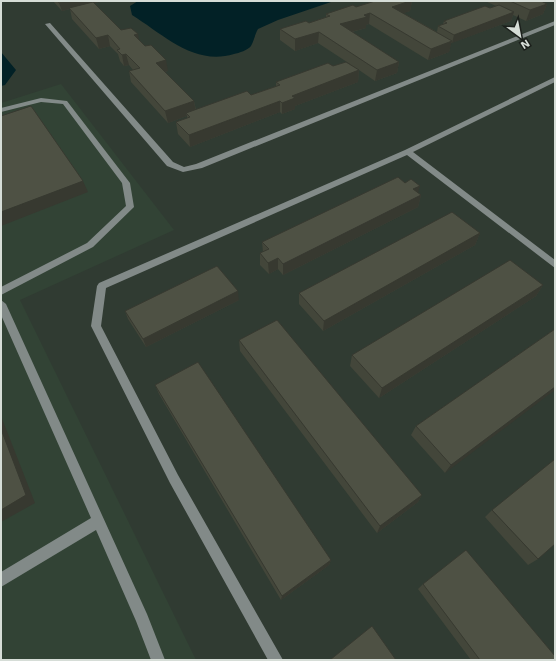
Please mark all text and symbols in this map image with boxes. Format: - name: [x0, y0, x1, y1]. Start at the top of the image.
- north arrow: [500, 16, 540, 56]
- text: N: [518, 36, 532, 52]

